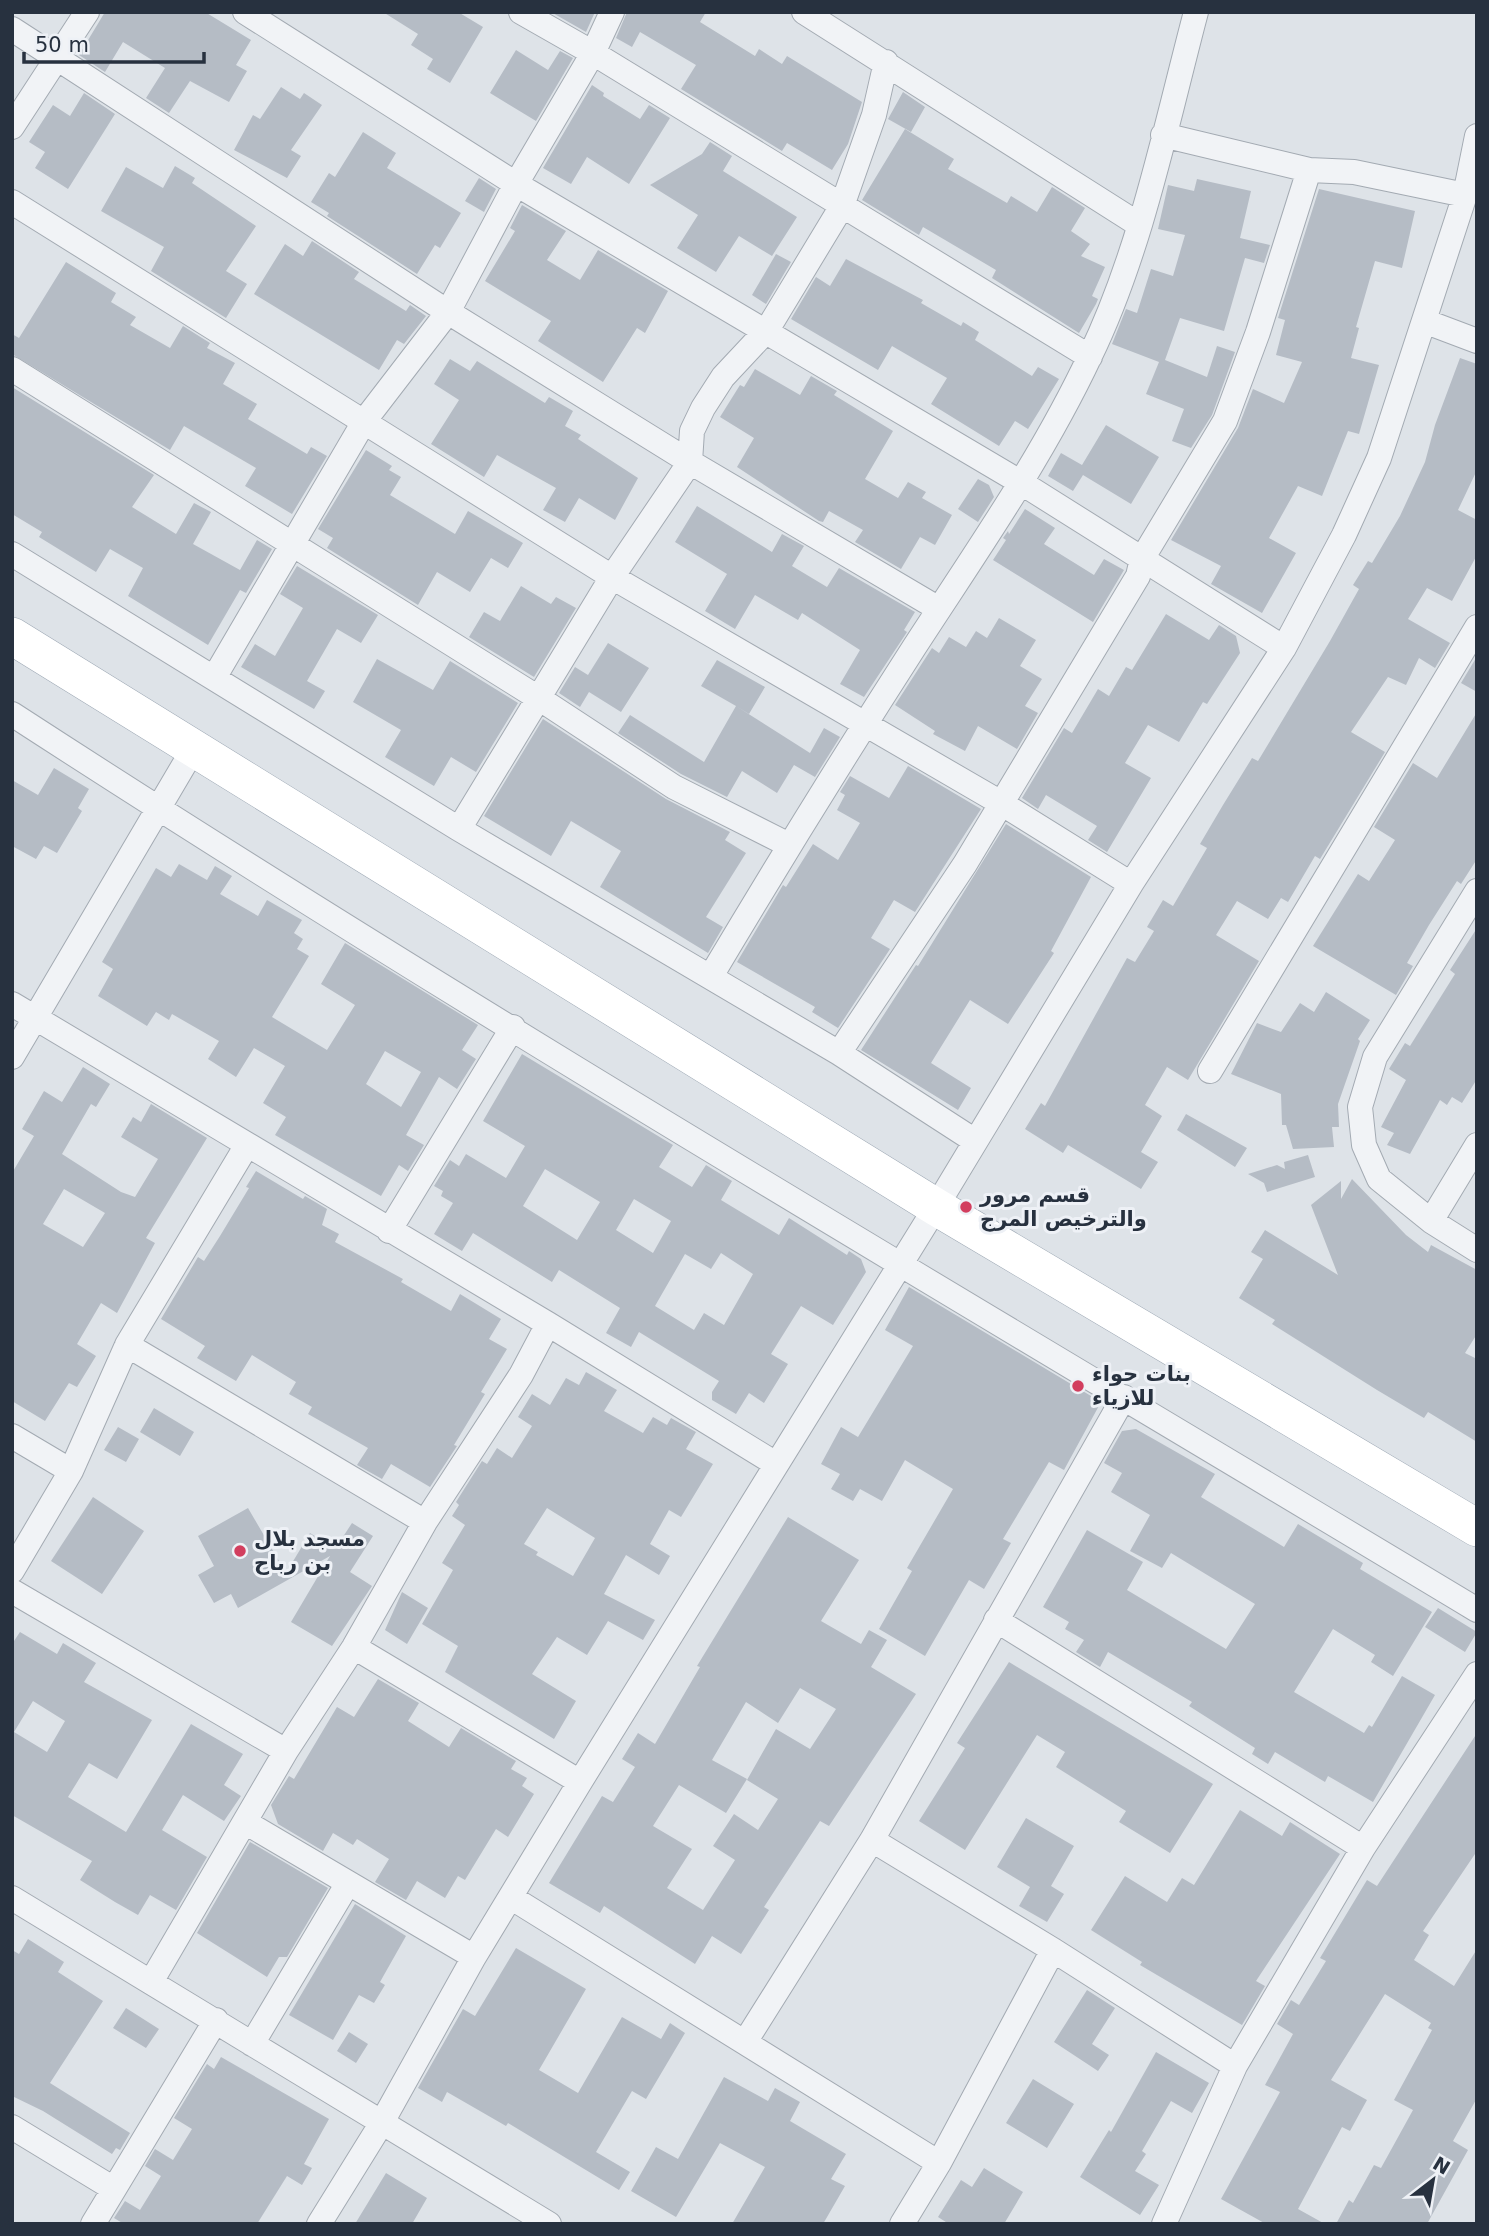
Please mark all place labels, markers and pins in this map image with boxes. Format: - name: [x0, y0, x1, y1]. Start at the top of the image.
- place label: قسم مرور والترخيص المرج: [979, 1183, 1147, 1232]
- marker: قسم مرور والترخيص المرج: [958, 1199, 974, 1215]
- place label: بنات حواء للازياء: [1092, 1362, 1191, 1410]
- marker: بنات حواء للازياء: [1070, 1378, 1086, 1394]
- place label: مسجد بلال بن رباح: [254, 1527, 365, 1575]
- marker: مسجد بلال بن رباح: [232, 1543, 248, 1559]

